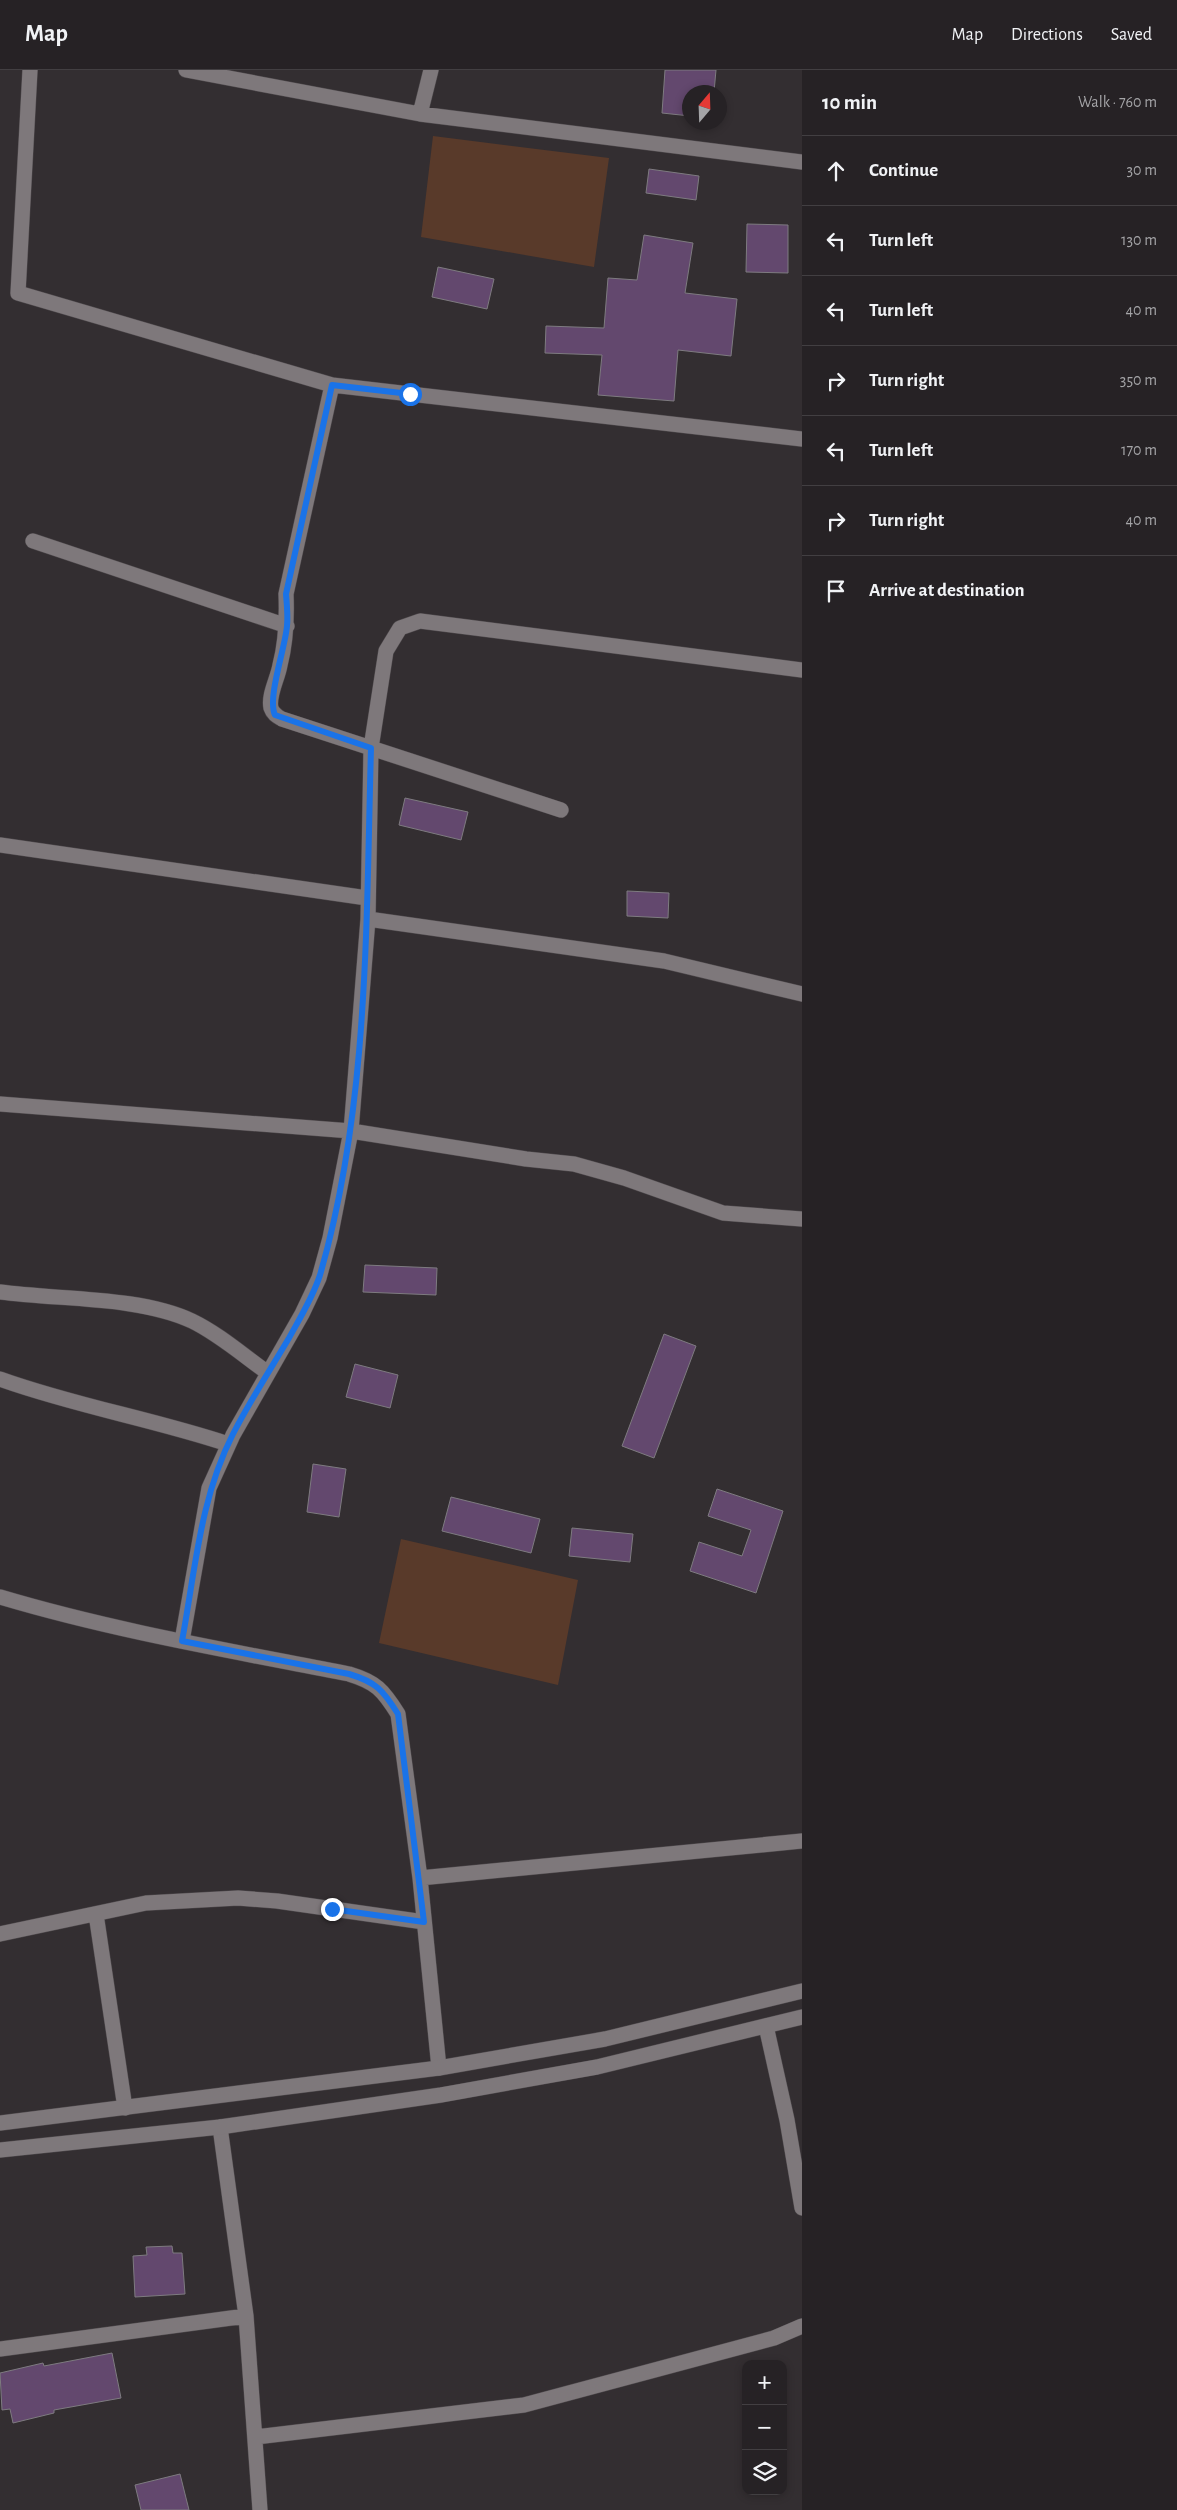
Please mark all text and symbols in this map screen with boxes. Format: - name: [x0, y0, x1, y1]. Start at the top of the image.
- text: Map: [25, 22, 68, 46]
- text: Map: [952, 26, 983, 44]
- text: Directions: [1011, 26, 1083, 44]
- text: Saved: [1111, 26, 1152, 44]
- north arrow: [682, 85, 727, 130]
- text: 10 min: [822, 92, 877, 113]
- text: Walk · 760 m: [1078, 94, 1157, 110]
- icon: ahead: [822, 157, 850, 185]
- text: Continue: [869, 161, 938, 180]
- text: 30 m: [1127, 162, 1157, 178]
- icon: left: [822, 227, 850, 255]
- text: Turn left: [869, 231, 933, 250]
- text: 130 m: [1121, 232, 1157, 248]
- icon: left: [822, 297, 850, 325]
- text: Turn left: [869, 301, 933, 320]
- text: 40 m: [1125, 302, 1157, 318]
- icon: right: [822, 367, 850, 395]
- text: Turn right: [869, 371, 944, 390]
- text: 350 m: [1120, 372, 1157, 388]
- route start: [399, 383, 422, 406]
- icon: left: [822, 437, 850, 465]
- text: Turn left: [869, 441, 933, 460]
- text: 170 m: [1121, 442, 1157, 458]
- icon: right: [822, 507, 850, 535]
- text: Turn right: [869, 511, 944, 530]
- text: 40 m: [1125, 512, 1157, 528]
- icon: arrive: [822, 577, 850, 605]
- text: Arrive at destination: [869, 581, 1025, 600]
- route end: [321, 1898, 344, 1921]
- map controls: [742, 2360, 787, 2495]
- button: +: [742, 2360, 787, 2405]
- button: −: [742, 2405, 787, 2450]
- button: layers: [742, 2450, 787, 2495]

